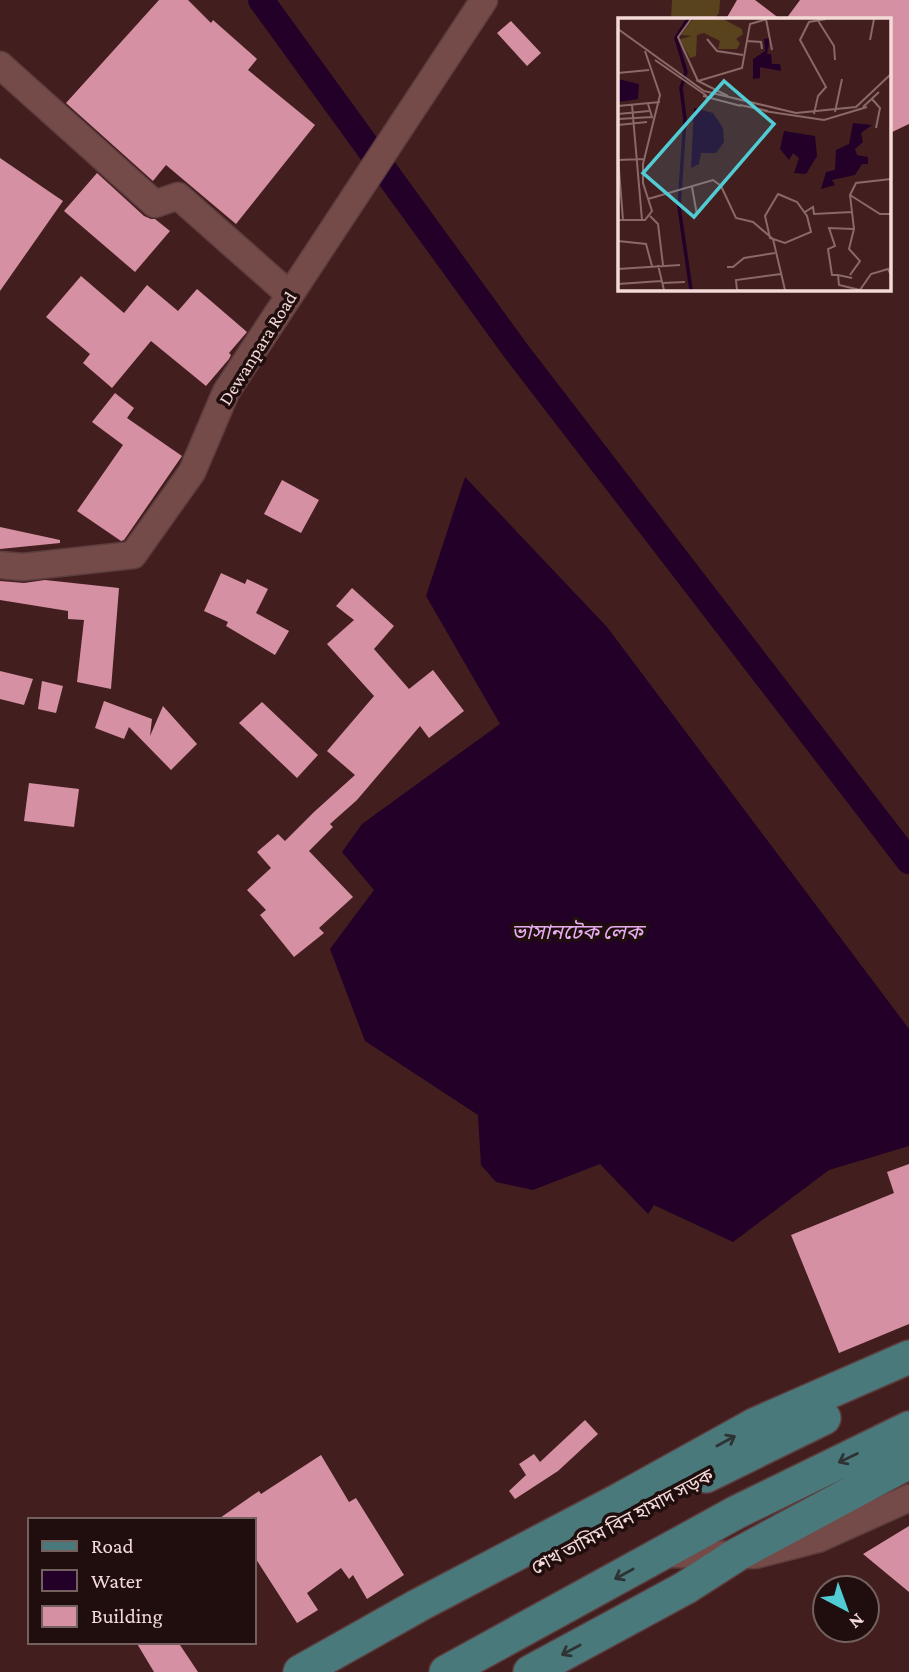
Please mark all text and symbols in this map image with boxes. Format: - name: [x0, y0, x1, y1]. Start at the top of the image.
- inset map: [618, 18, 892, 290]
- street label: Dewanpara Road: [214, 288, 301, 409]
- water label: ভাসানটেক লেক: [511, 919, 647, 944]
- one-way arrow: [715, 1434, 735, 1448]
- one-way arrow: [838, 1451, 859, 1465]
- street label: শেখ তামিম বিন হামাদ সড়ক: [527, 1463, 718, 1578]
- legend: [28, 1518, 256, 1644]
- text: Road: [91, 1534, 134, 1558]
- one-way arrow: [614, 1568, 635, 1581]
- text: Water: [91, 1569, 143, 1593]
- north arrow: [811, 1574, 881, 1644]
- text: Building: [91, 1604, 163, 1628]
- text: N: [845, 1609, 869, 1634]
- one-way arrow: [561, 1644, 582, 1657]

